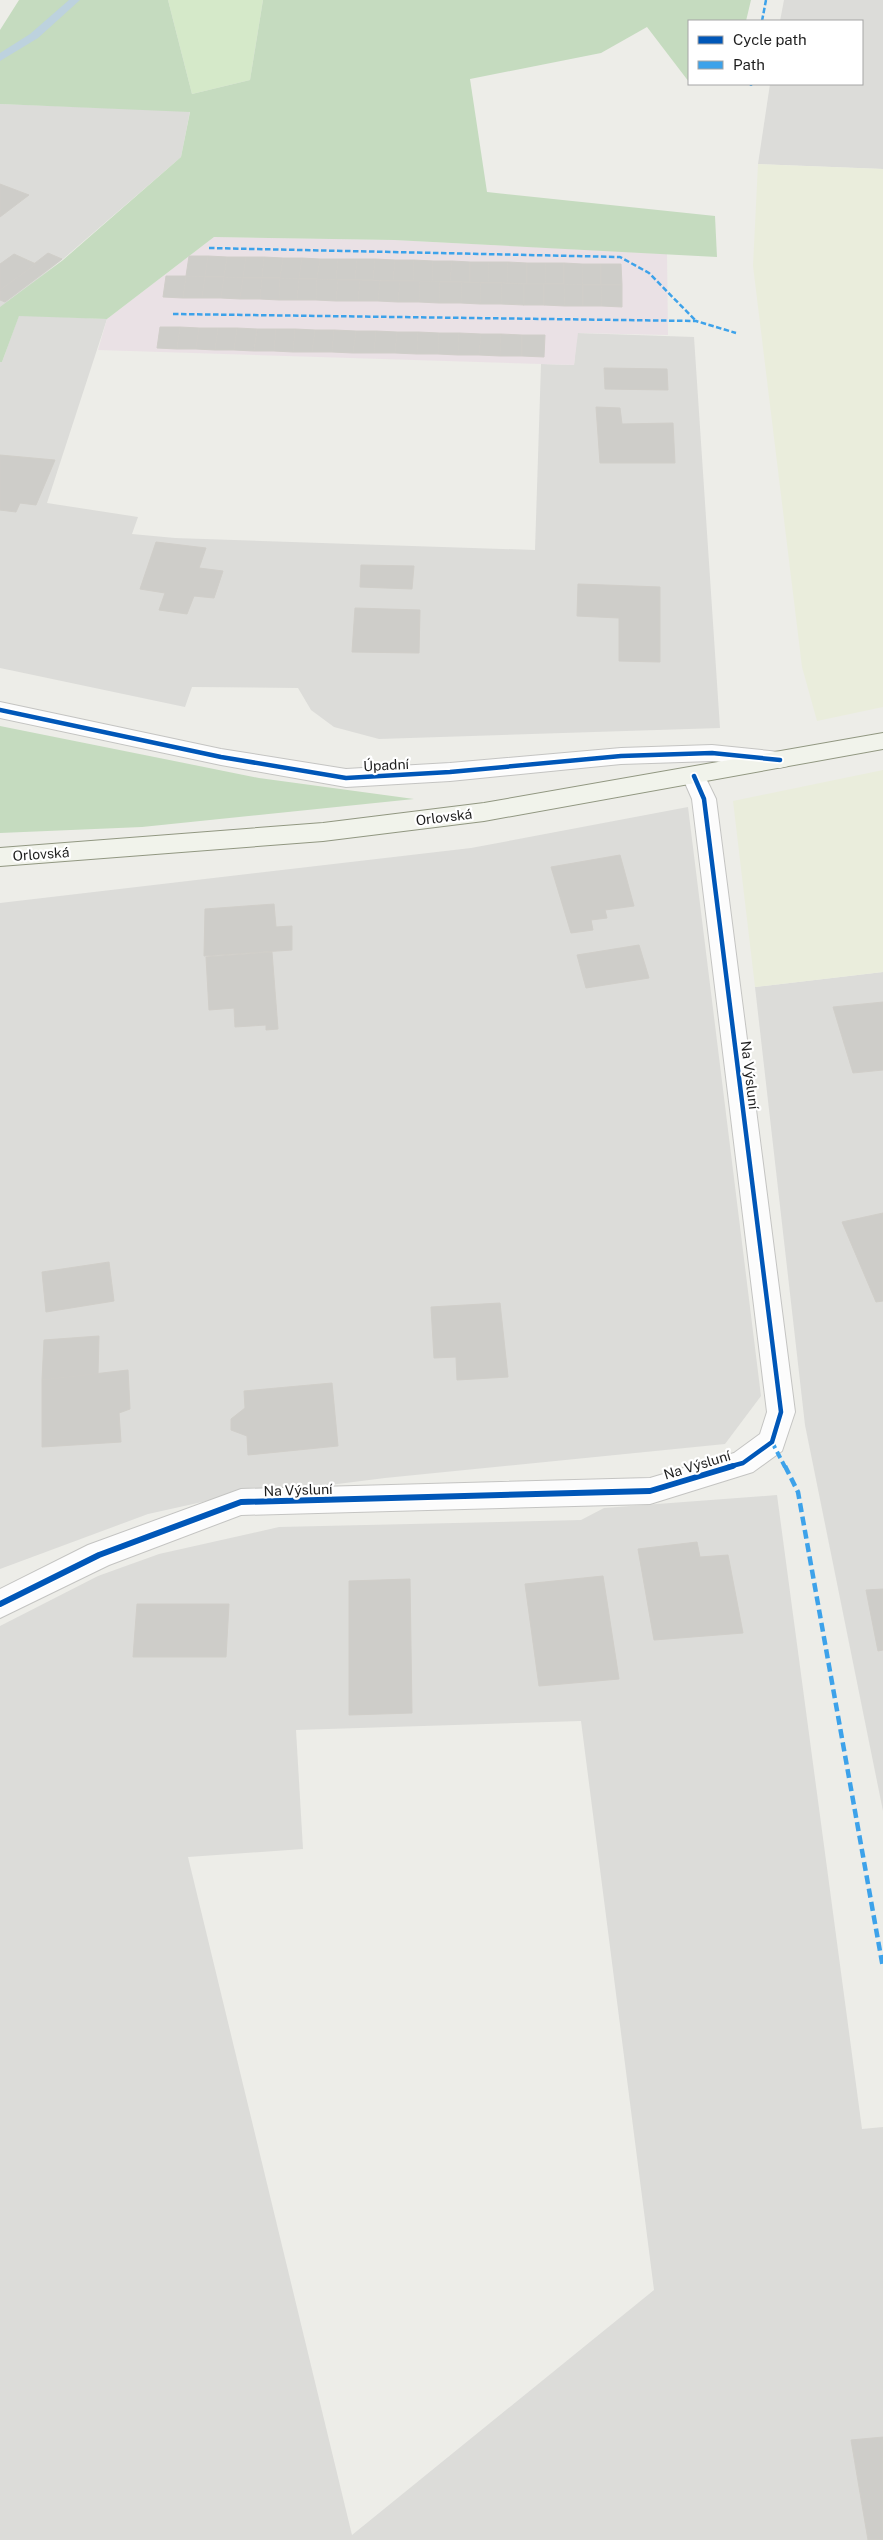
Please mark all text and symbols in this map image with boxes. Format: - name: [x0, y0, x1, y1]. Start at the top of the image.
- legend: [688, 20, 863, 85]
- text: Cycle path: [733, 31, 807, 48]
- text: Path: [733, 56, 765, 73]
- street label: Úpadní: [363, 754, 410, 774]
- street label: Orlovská: [415, 806, 473, 828]
- street label: Orlovská: [12, 844, 70, 864]
- street label: Na Výsluní: [738, 1040, 762, 1111]
- street label: Na Výsluní: [662, 1447, 733, 1483]
- street label: Na Výsluní: [263, 1481, 333, 1499]

